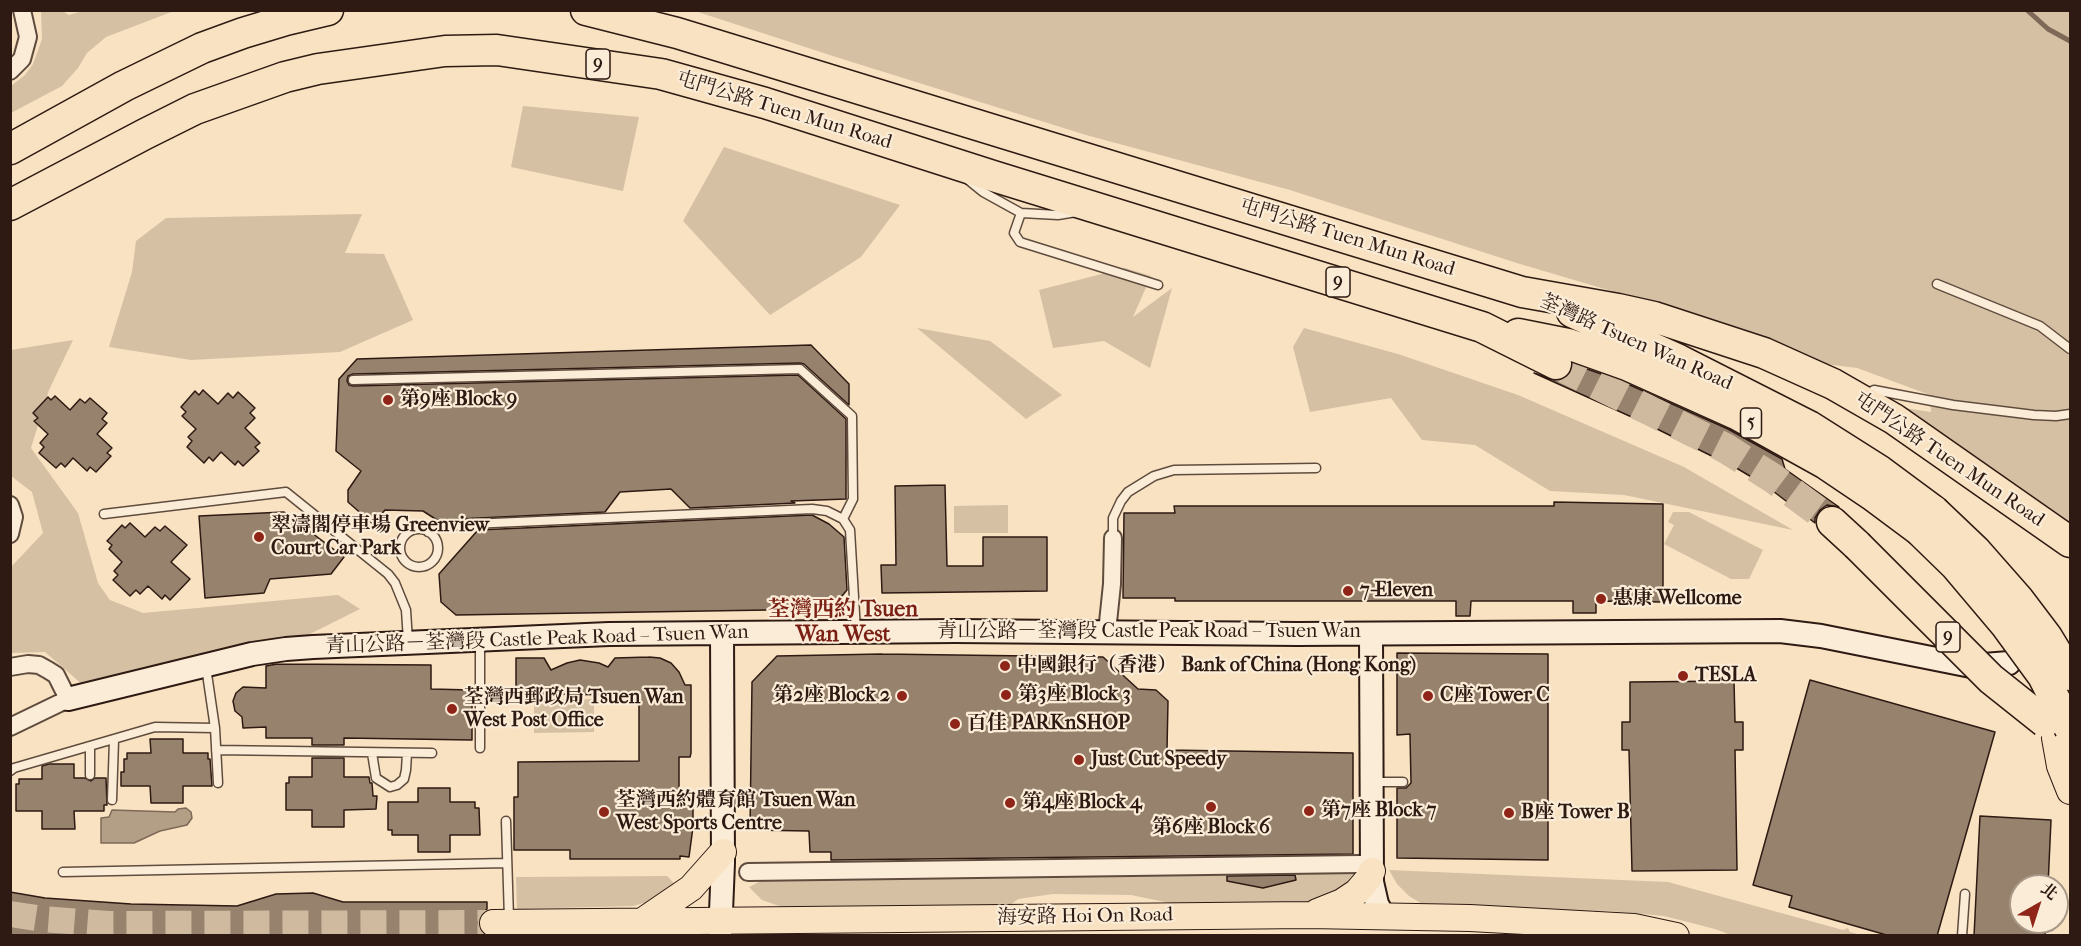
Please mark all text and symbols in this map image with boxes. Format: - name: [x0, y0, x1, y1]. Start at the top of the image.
- road number: 9: [586, 49, 610, 79]
- street label: 屯門公路 Tuen Mun Road: [673, 67, 895, 155]
- street label: 屯門公路 Tuen Mun Road: [1236, 194, 1458, 282]
- road number: 9: [1326, 267, 1350, 297]
- street label: 荃灣路 Tsuen Wan Road: [1536, 290, 1736, 396]
- street label: 屯門公路 Tuen Mun Road: [1849, 387, 2049, 533]
- place label: 第9座 Block 9: [400, 388, 517, 412]
- marker: 第9座 Block 9: [381, 393, 395, 407]
- road number: 5: [1740, 408, 1762, 438]
- place label: 翠濤閣停車場 Greenview Court Car Park: [271, 514, 489, 561]
- marker: 翠濤閣停車場 Greenview Court Car Park: [252, 530, 266, 544]
- place label: 7-Eleven: [1360, 579, 1433, 603]
- marker: 7-Eleven: [1341, 584, 1355, 598]
- place label: 惠康 Wellcome: [1613, 587, 1742, 611]
- marker: 惠康 Wellcome: [1594, 592, 1608, 606]
- district label: 荃灣西約 Tsuen Wan West: [768, 598, 918, 650]
- street label: 青山公路－荃灣段 Castle Peak Road – Tsuen Wan: [937, 620, 1361, 644]
- street label: 青山公路－荃灣段 Castle Peak Road – Tsuen Wan: [325, 621, 749, 659]
- road number: 9: [1936, 622, 1960, 652]
- place label: 中國銀行（香港） Bank of China (Hong Kong): [1017, 654, 1416, 678]
- marker: 中國銀行（香港） Bank of China (Hong Kong): [998, 659, 1012, 673]
- place label: TESLA: [1695, 664, 1756, 688]
- marker: TESLA: [1676, 669, 1690, 683]
- place label: 第3座 Block 3: [1018, 683, 1131, 707]
- place label: 第2座 Block 2: [773, 684, 890, 708]
- place label: C座 Tower C: [1440, 684, 1550, 708]
- place label: 荃灣西郵政局 Tsuen Wan West Post Office: [464, 686, 684, 733]
- marker: 第3座 Block 3: [999, 688, 1013, 702]
- marker: 第2座 Block 2: [895, 689, 909, 703]
- marker: C座 Tower C: [1421, 689, 1435, 703]
- marker: 荃灣西郵政局 Tsuen Wan West Post Office: [445, 702, 459, 716]
- place label: 百佳 PARKnSHOP: [967, 712, 1130, 736]
- marker: 百佳 PARKnSHOP: [948, 717, 962, 731]
- place label: Just Cut Speedy: [1091, 748, 1227, 772]
- marker: Just Cut Speedy: [1072, 753, 1086, 767]
- place label: 荃灣西約體育館 Tsuen Wan West Sports Centre: [616, 789, 856, 836]
- place label: 第4座 Block 4: [1022, 791, 1142, 815]
- marker: 第4座 Block 4: [1003, 796, 1017, 810]
- place label: 第7座 Block 7: [1321, 799, 1436, 823]
- marker: 第6座 Block 6: [1204, 800, 1218, 814]
- place label: B座 Tower B: [1521, 801, 1630, 825]
- marker: 第7座 Block 7: [1302, 804, 1316, 818]
- marker: 荃灣西約體育館 Tsuen Wan West Sports Centre: [597, 805, 611, 819]
- marker: B座 Tower B: [1502, 806, 1516, 820]
- place label: 第6座 Block 6: [1152, 816, 1270, 840]
- north arrow: [2009, 874, 2069, 934]
- text: 北: [2037, 879, 2062, 904]
- street label: 海安路 Hoi On Road: [997, 903, 1173, 931]

